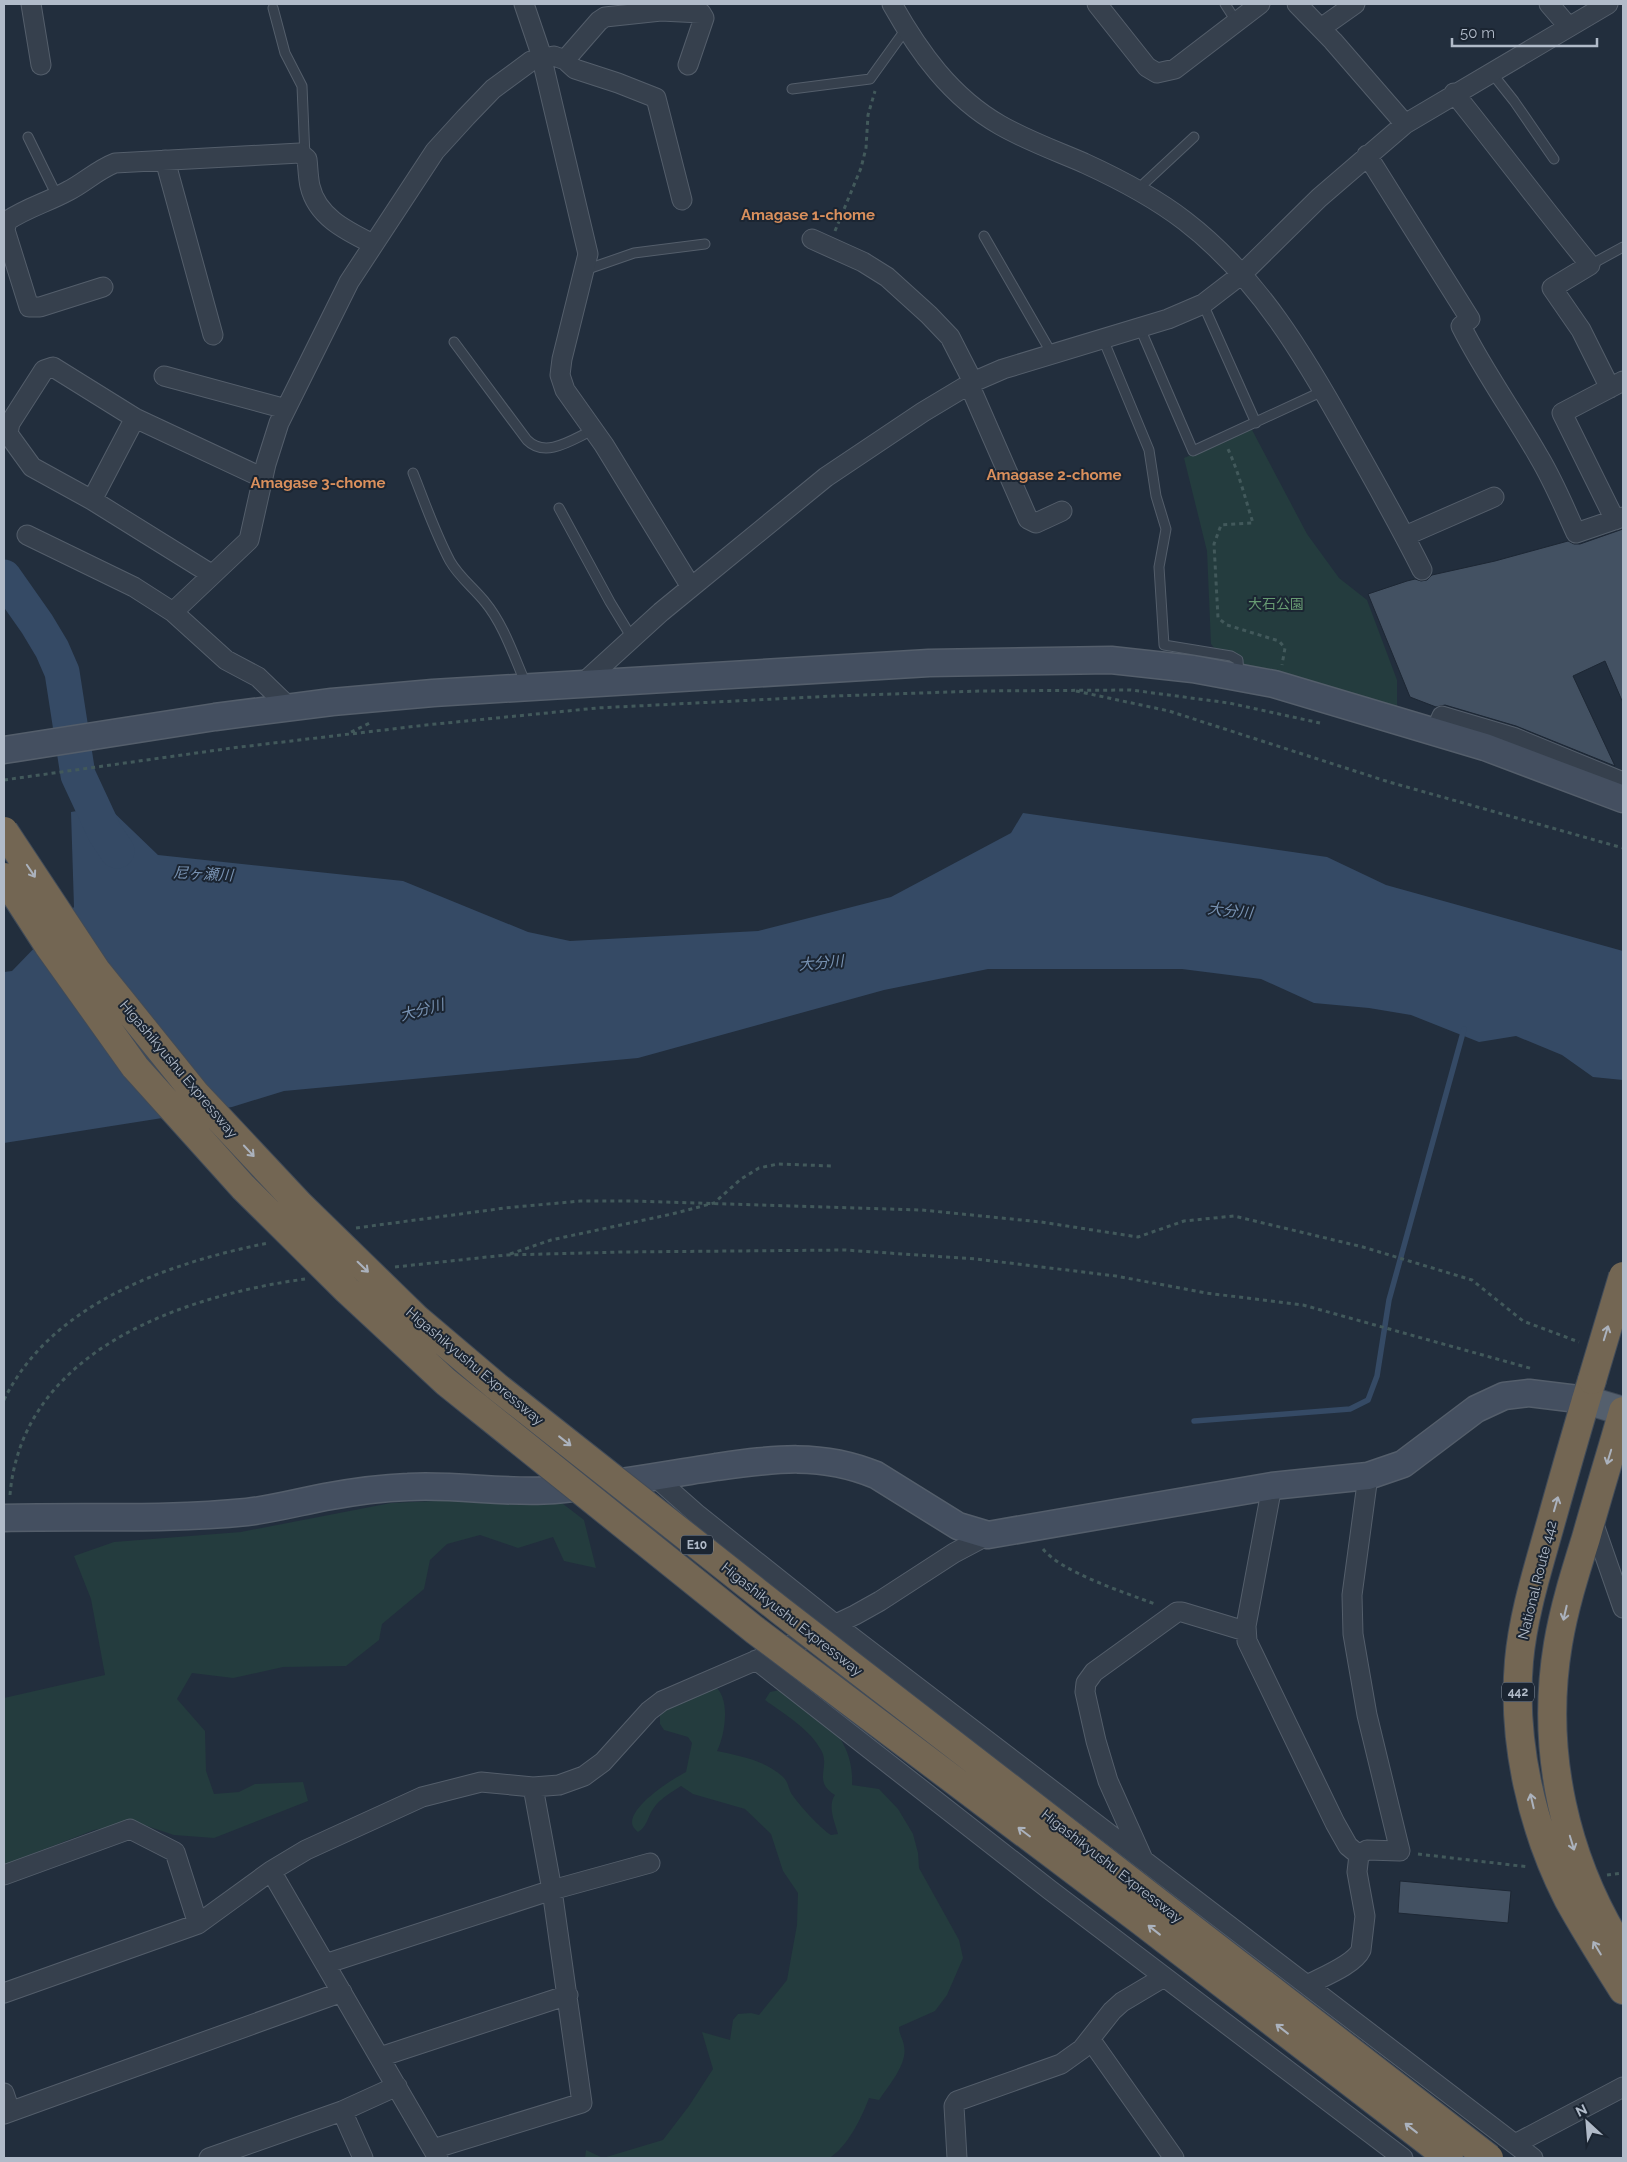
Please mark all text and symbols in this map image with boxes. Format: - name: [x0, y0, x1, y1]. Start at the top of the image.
- scale bar: [1452, 15, 1597, 47]
- text: 50 m: [1460, 24, 1495, 42]
- district label: Amagase 1-chome: [741, 206, 875, 224]
- district label: Amagase 2-chome: [986, 466, 1122, 484]
- district label: Amagase 3-chome: [251, 474, 385, 492]
- park label: 大石公園: [1248, 596, 1304, 612]
- water label: 尼ヶ瀬川: [173, 863, 235, 885]
- one-way arrow: [26, 864, 36, 878]
- water label: 大分川: [1207, 900, 1255, 923]
- water label: 大分川: [798, 952, 846, 974]
- water label: 大分川: [398, 995, 448, 1025]
- street label: Higashikyushu Expressway: [117, 997, 241, 1141]
- one-way arrow: [243, 1144, 255, 1157]
- one-way arrow: [356, 1260, 368, 1272]
- street label: Higashikyushu Expressway: [403, 1304, 547, 1428]
- one-way arrow: [1601, 1326, 1611, 1342]
- one-way arrow: [559, 1435, 572, 1446]
- one-way arrow: [1604, 1449, 1614, 1465]
- one-way arrow: [1552, 1496, 1561, 1512]
- street label: National Route 442: [1515, 1519, 1559, 1641]
- road number: E10: [681, 1536, 713, 1554]
- street label: Higashikyushu Expressway: [718, 1559, 866, 1679]
- one-way arrow: [1560, 1605, 1569, 1621]
- road number: 442: [1502, 1682, 1534, 1701]
- one-way arrow: [1527, 1793, 1536, 1809]
- street label: Higashikyushu Expressway: [1038, 1806, 1186, 1926]
- one-way arrow: [1017, 1827, 1031, 1837]
- one-way arrow: [1567, 1835, 1577, 1851]
- one-way arrow: [1147, 1925, 1160, 1936]
- one-way arrow: [1592, 1942, 1602, 1956]
- one-way arrow: [1276, 2024, 1289, 2035]
- north arrow: [1562, 2097, 1612, 2147]
- text: N: [1573, 2101, 1590, 2120]
- one-way arrow: [1405, 2123, 1418, 2134]

